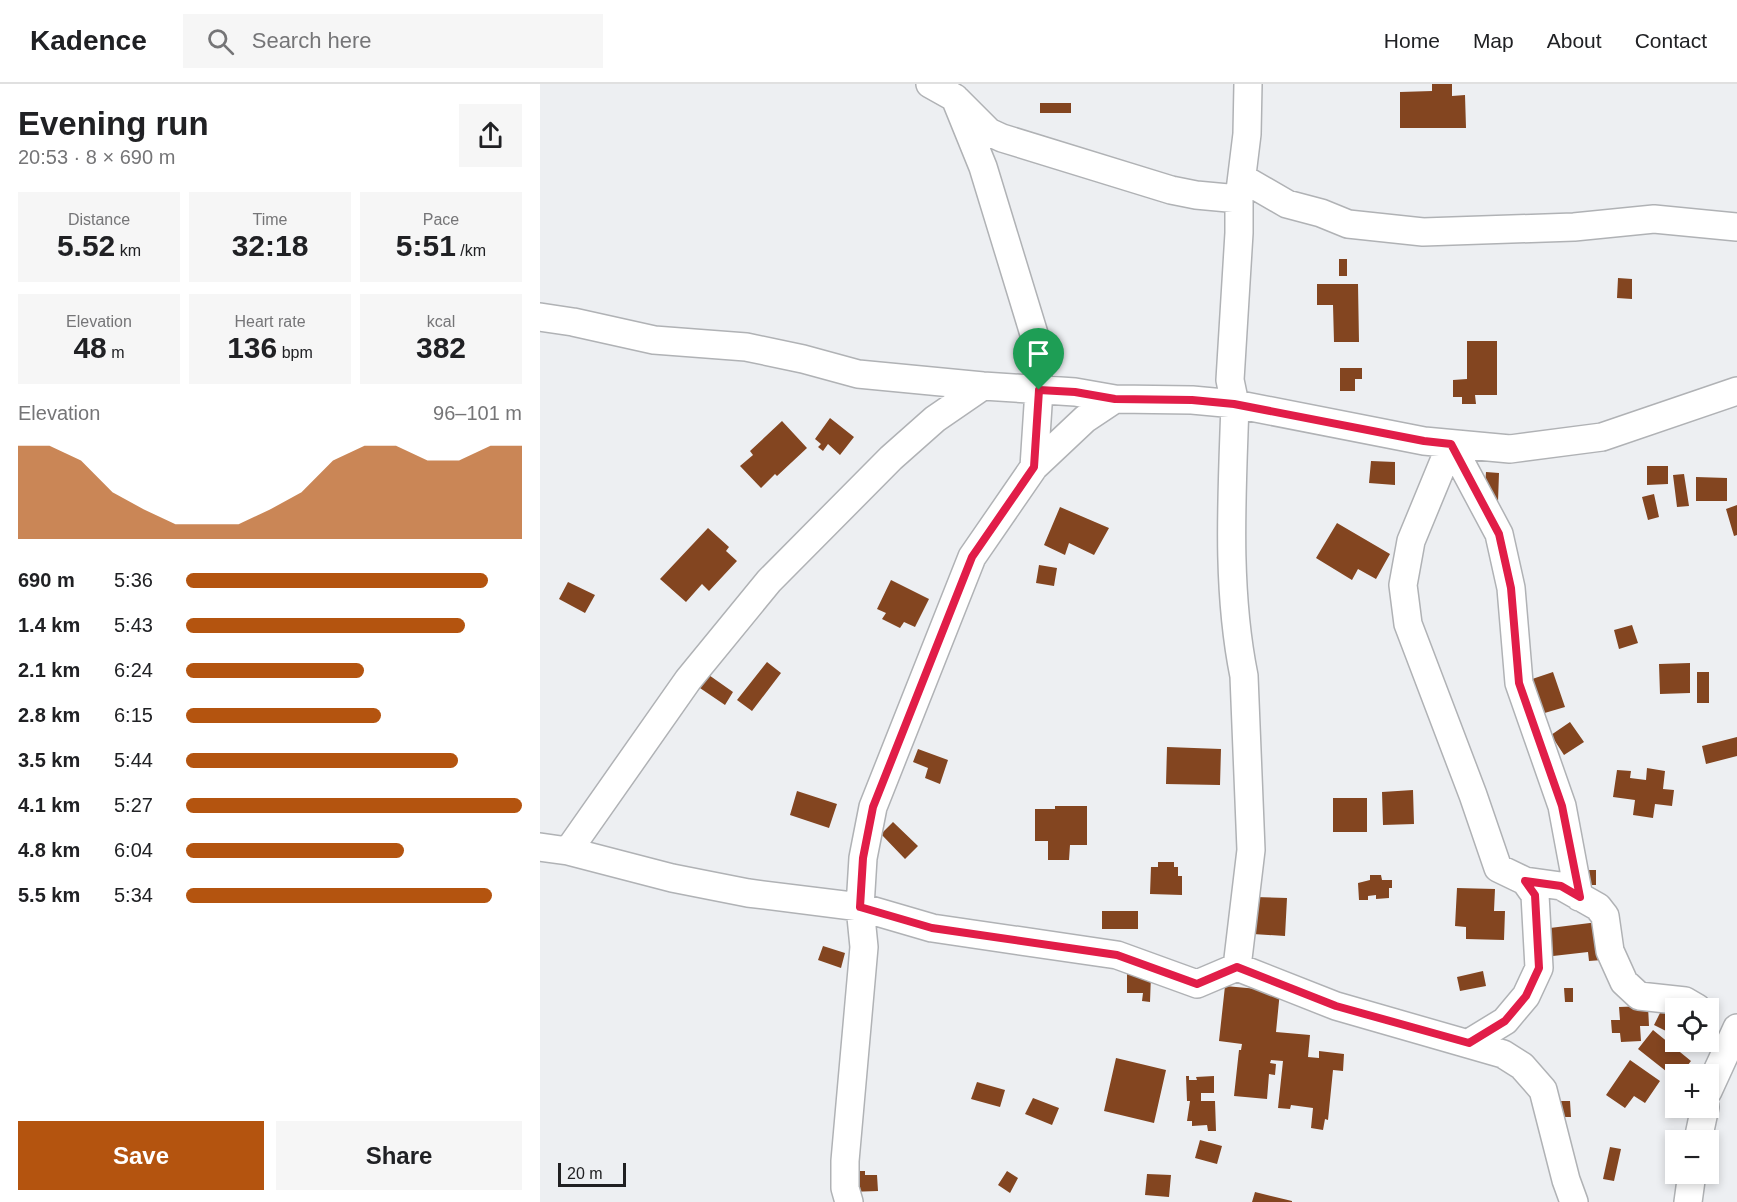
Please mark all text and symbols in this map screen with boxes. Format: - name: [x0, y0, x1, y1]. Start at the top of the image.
- search box: [183, 14, 603, 68]
- text: Kadence: [30, 25, 147, 56]
- icon: search: [204, 25, 237, 58]
- text: Search here: [252, 28, 372, 53]
- text: Home: [1384, 29, 1440, 52]
- text: Map: [1473, 29, 1514, 52]
- text: About: [1547, 29, 1602, 52]
- text: Contact: [1635, 29, 1707, 52]
- button: share: [459, 104, 522, 167]
- text: Evening run: [18, 105, 209, 142]
- text: 20:53 · 8 × 690 m: [18, 146, 175, 168]
- text: Distance: [68, 211, 130, 228]
- text: Time: [253, 211, 287, 228]
- text: Pace: [423, 211, 459, 228]
- text: 5.52: [57, 229, 115, 262]
- text: 32:18: [232, 229, 308, 262]
- text: 5:51: [396, 229, 456, 262]
- text: km: [115, 242, 141, 259]
- text: /km: [456, 242, 486, 259]
- text: Elevation: [66, 313, 132, 330]
- text: Heart rate: [234, 313, 306, 330]
- text: kcal: [427, 313, 455, 330]
- pin: [1013, 328, 1064, 390]
- text: 48: [73, 331, 107, 364]
- text: 136: [227, 331, 277, 364]
- text: 382: [416, 331, 466, 364]
- icon: arrive: [1022, 337, 1055, 370]
- text: m: [107, 344, 125, 361]
- text: bpm: [277, 344, 313, 361]
- text: Elevation: [18, 402, 100, 424]
- text: 96–101 m: [433, 402, 522, 424]
- text: 690 m: [18, 569, 75, 591]
- text: 5:36: [114, 569, 153, 591]
- text: 1.4 km: [18, 614, 80, 636]
- text: 5:43: [114, 614, 153, 636]
- text: 2.1 km: [18, 659, 80, 681]
- text: 6:24: [114, 659, 153, 681]
- text: 2.8 km: [18, 704, 80, 726]
- text: 6:15: [114, 704, 153, 726]
- text: 3.5 km: [18, 749, 80, 771]
- text: 5:44: [114, 749, 153, 771]
- text: 4.1 km: [18, 794, 80, 816]
- text: 5:27: [114, 794, 153, 816]
- text: 4.8 km: [18, 839, 80, 861]
- text: 6:04: [114, 839, 153, 861]
- text: 5.5 km: [18, 884, 80, 906]
- text: 5:34: [114, 884, 153, 906]
- map controls: [1665, 998, 1719, 1184]
- button: locate: [1665, 998, 1719, 1052]
- button: +: [1665, 1064, 1719, 1118]
- button: Save: [18, 1121, 264, 1190]
- button: Share: [276, 1121, 522, 1190]
- button: −: [1665, 1130, 1719, 1184]
- scale bar: [558, 1160, 626, 1188]
- text: 20 m: [567, 1165, 603, 1182]

